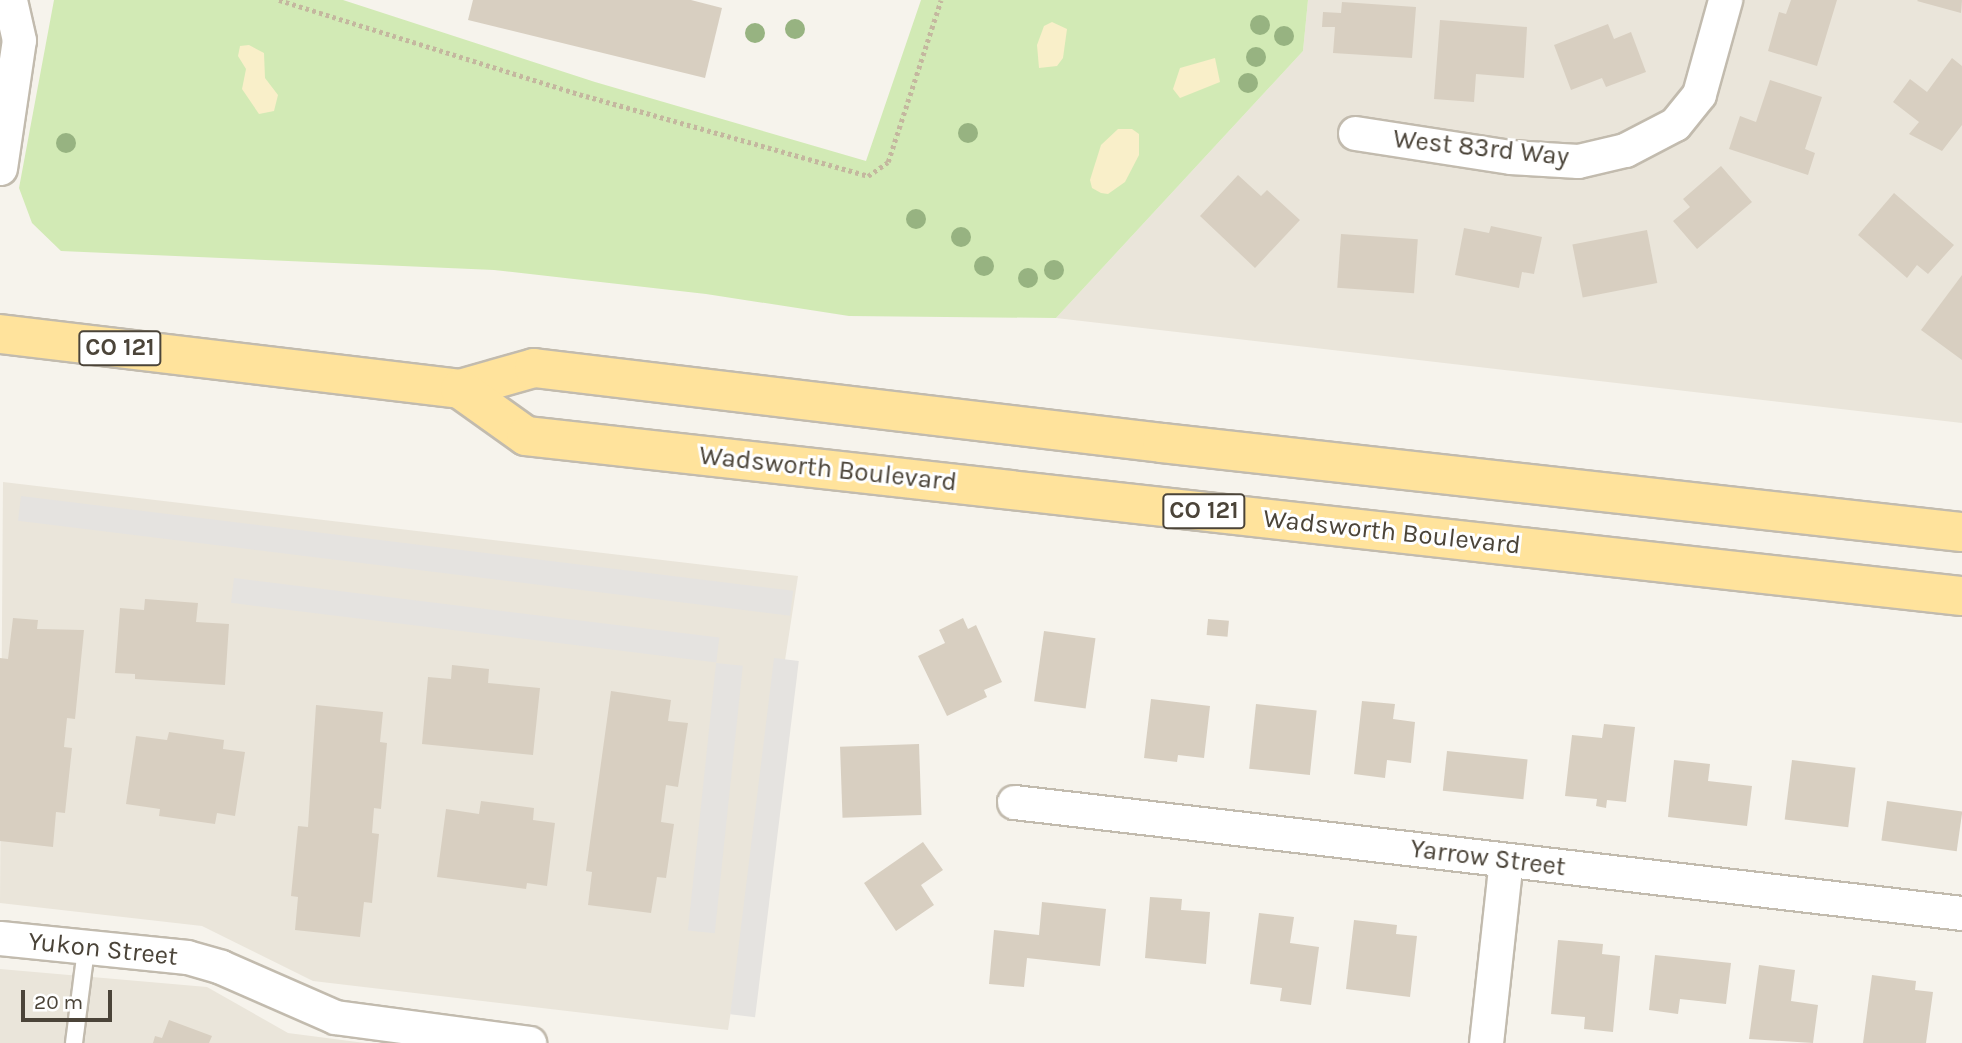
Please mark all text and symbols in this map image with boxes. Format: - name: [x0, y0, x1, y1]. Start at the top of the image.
- street label: West 83rd Way: [1392, 123, 1570, 173]
- road number: CO 121: [78, 328, 162, 368]
- street label: Wadsworth Boulevard: [698, 440, 958, 498]
- road number: CO 121: [1162, 490, 1246, 532]
- street label: Wadsworth Boulevard: [1262, 503, 1522, 561]
- street label: Yarrow Street: [1408, 833, 1568, 883]
- street label: Yukon Street: [27, 926, 179, 972]
- scale bar: [24, 976, 116, 1020]
- text: 20 m: [34, 990, 83, 1014]

